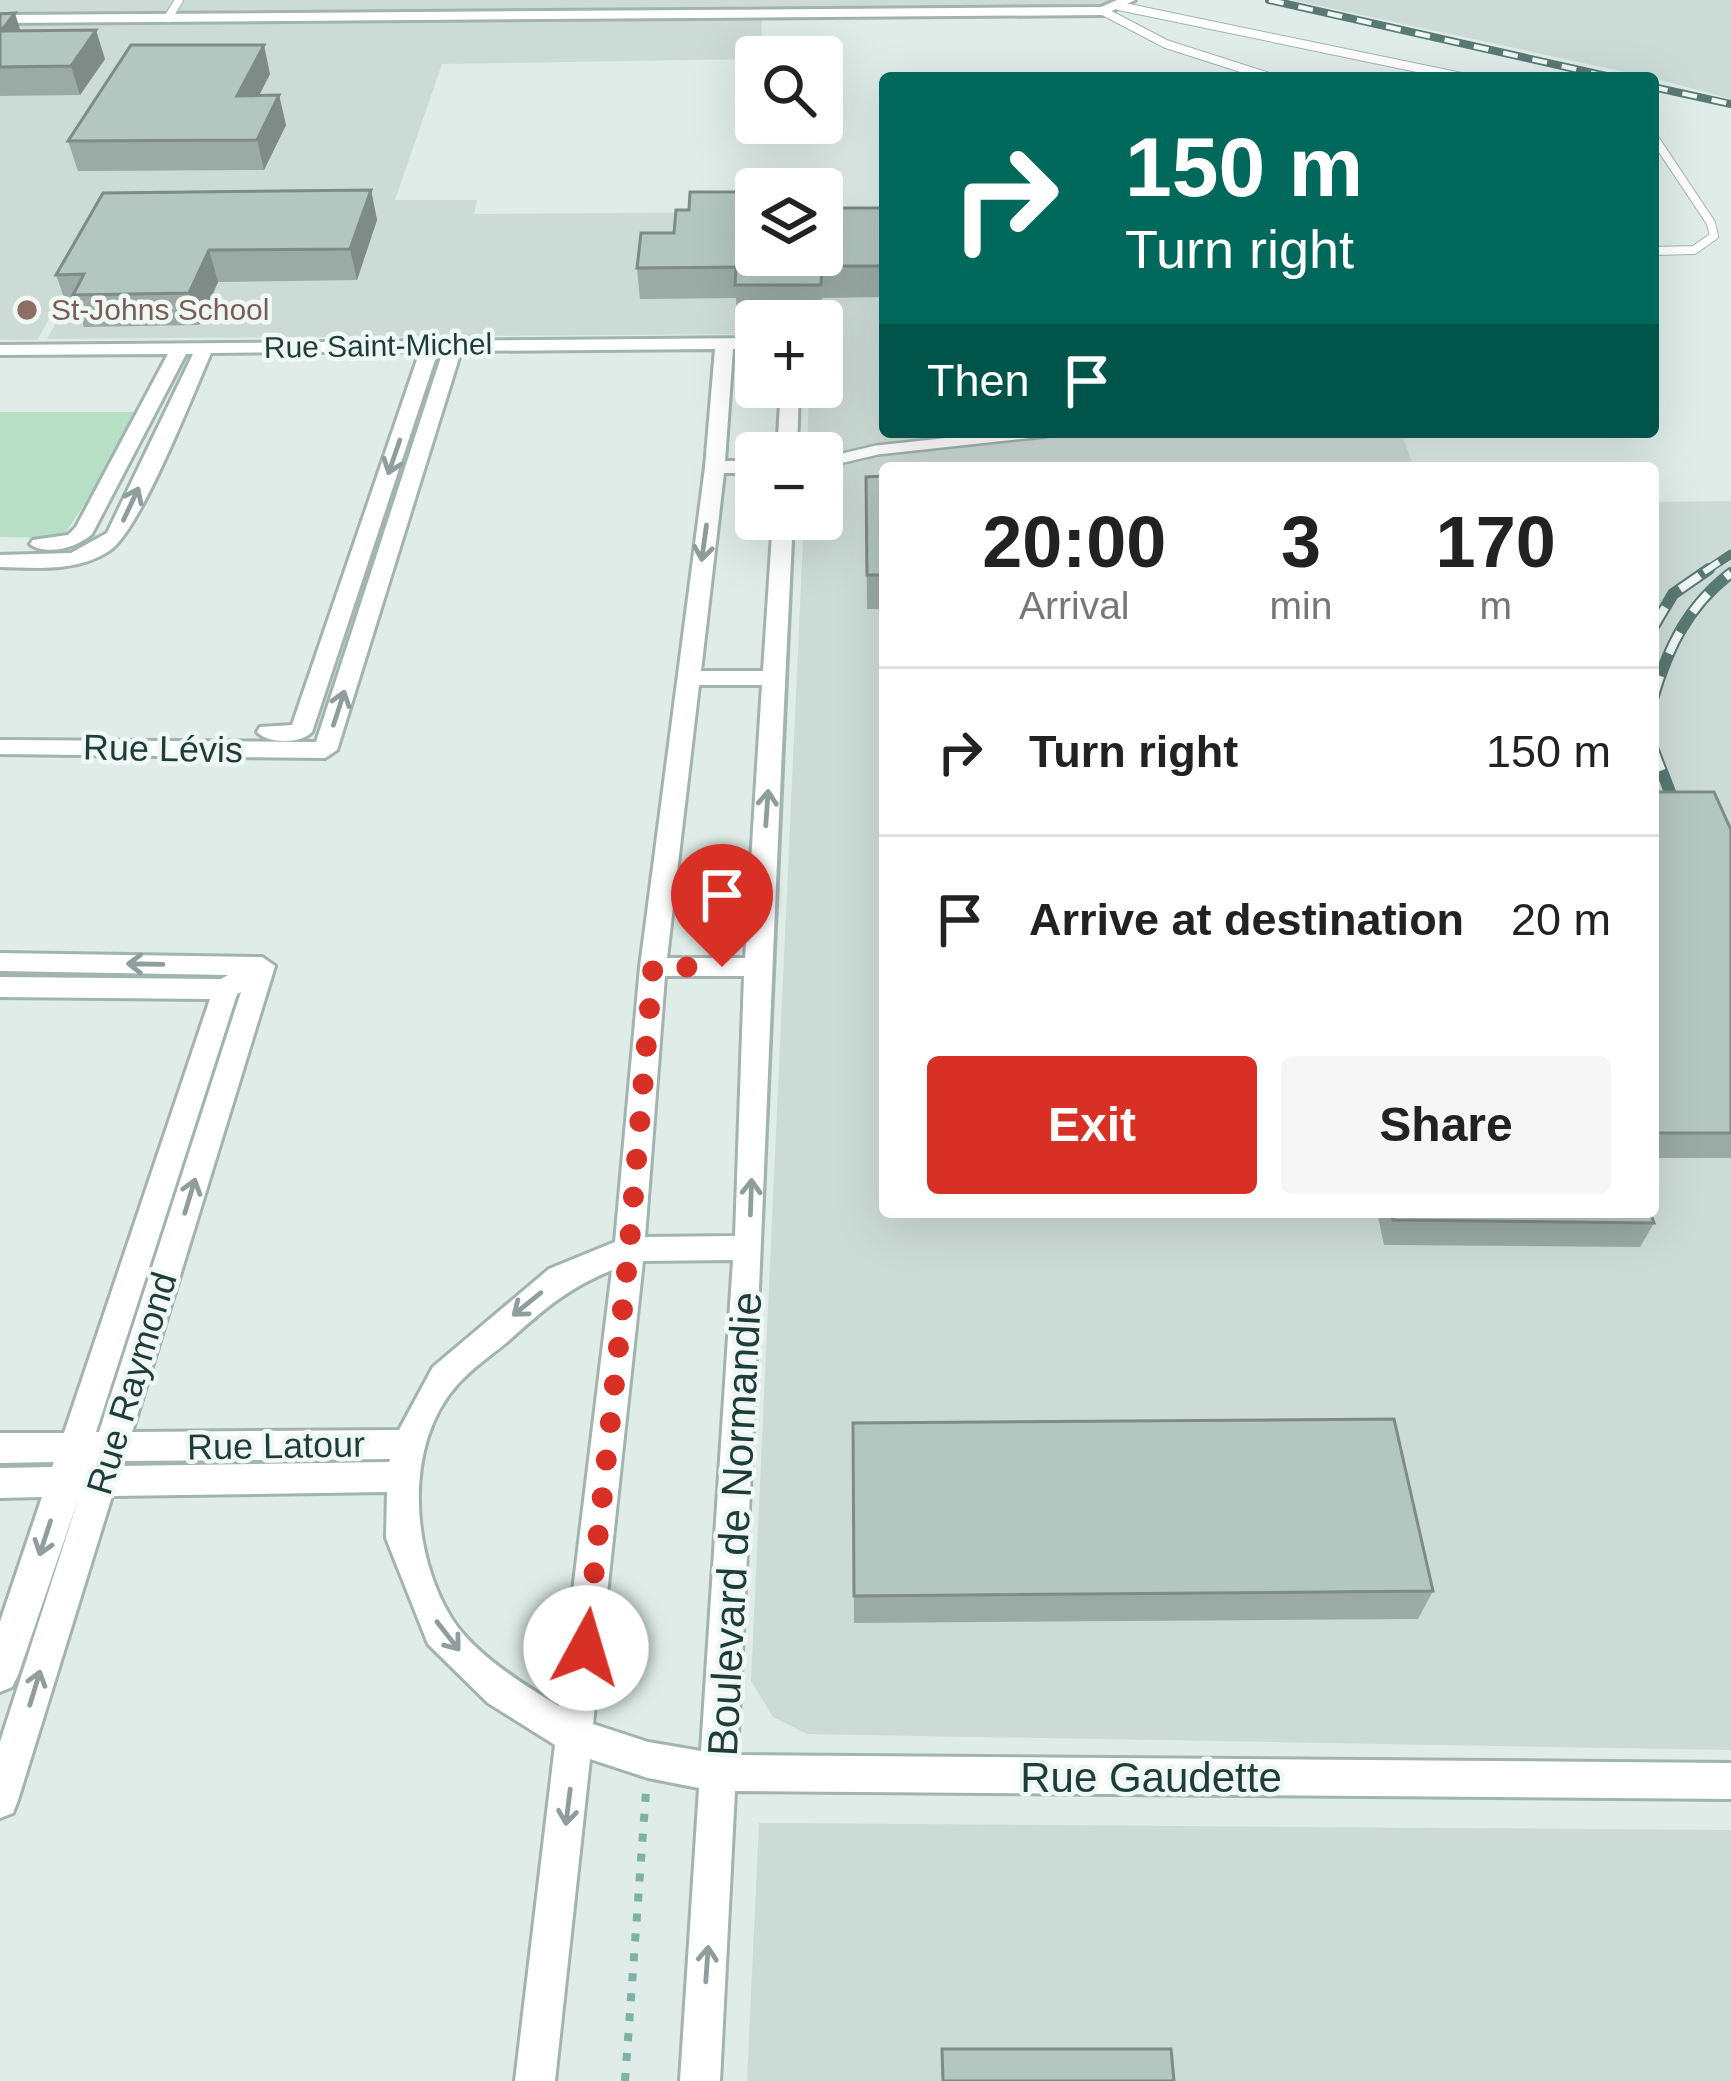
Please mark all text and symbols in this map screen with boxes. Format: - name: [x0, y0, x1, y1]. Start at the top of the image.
- map controls: [735, 36, 843, 540]
- button: search: [735, 36, 843, 144]
- icon: right: [927, 120, 1083, 276]
- text: 150 m: [1125, 120, 1363, 214]
- button: layers: [735, 168, 843, 276]
- text: Turn right: [1125, 219, 1354, 279]
- place label: St-Johns School: [51, 293, 269, 326]
- marker: St-Johns School: [14, 297, 40, 323]
- button: +: [735, 300, 843, 408]
- street label: Rue Saint-Michel: [264, 327, 492, 364]
- icon: arrive: [1054, 348, 1120, 414]
- text: Then: [927, 355, 1030, 406]
- button: −: [735, 432, 843, 540]
- one-way arrow: [382, 438, 403, 475]
- one-way arrow: [121, 487, 143, 523]
- text: 20:00: [982, 502, 1166, 582]
- text: 3: [1281, 502, 1321, 582]
- text: 170: [1436, 502, 1556, 582]
- one-way arrow: [693, 522, 715, 561]
- text: Arrival: [1019, 584, 1130, 627]
- text: min: [1270, 584, 1332, 627]
- text: m: [1479, 584, 1512, 627]
- one-way arrow: [329, 690, 351, 728]
- icon: right: [927, 719, 993, 785]
- text: Turn right: [1029, 726, 1238, 777]
- text: 150 m: [1486, 726, 1611, 777]
- street label: Rue Lévis: [83, 727, 243, 770]
- one-way arrow: [756, 789, 779, 828]
- pin: [671, 844, 773, 967]
- icon: arrive: [689, 862, 755, 928]
- icon: arrive: [927, 887, 993, 953]
- text: Arrive at destination: [1029, 894, 1464, 945]
- text: 20 m: [1511, 894, 1611, 945]
- one-way arrow: [126, 953, 165, 975]
- button: Exit: [927, 1056, 1257, 1194]
- button: Share: [1281, 1056, 1611, 1194]
- one-way arrow: [180, 1178, 202, 1216]
- one-way arrow: [739, 1178, 762, 1217]
- street label: Rue Raymond: [78, 1267, 185, 1499]
- one-way arrow: [512, 1290, 544, 1317]
- street label: Boulevard de Normandie: [699, 1291, 770, 1757]
- street label: Rue Latour: [187, 1423, 365, 1468]
- one-way arrow: [33, 1519, 54, 1556]
- position arrow: [523, 1585, 649, 1711]
- one-way arrow: [434, 1620, 461, 1651]
- one-way arrow: [25, 1670, 47, 1708]
- street label: Rue Gaudette: [1020, 1754, 1282, 1801]
- one-way arrow: [556, 1787, 578, 1826]
- one-way arrow: [696, 1945, 719, 1984]

